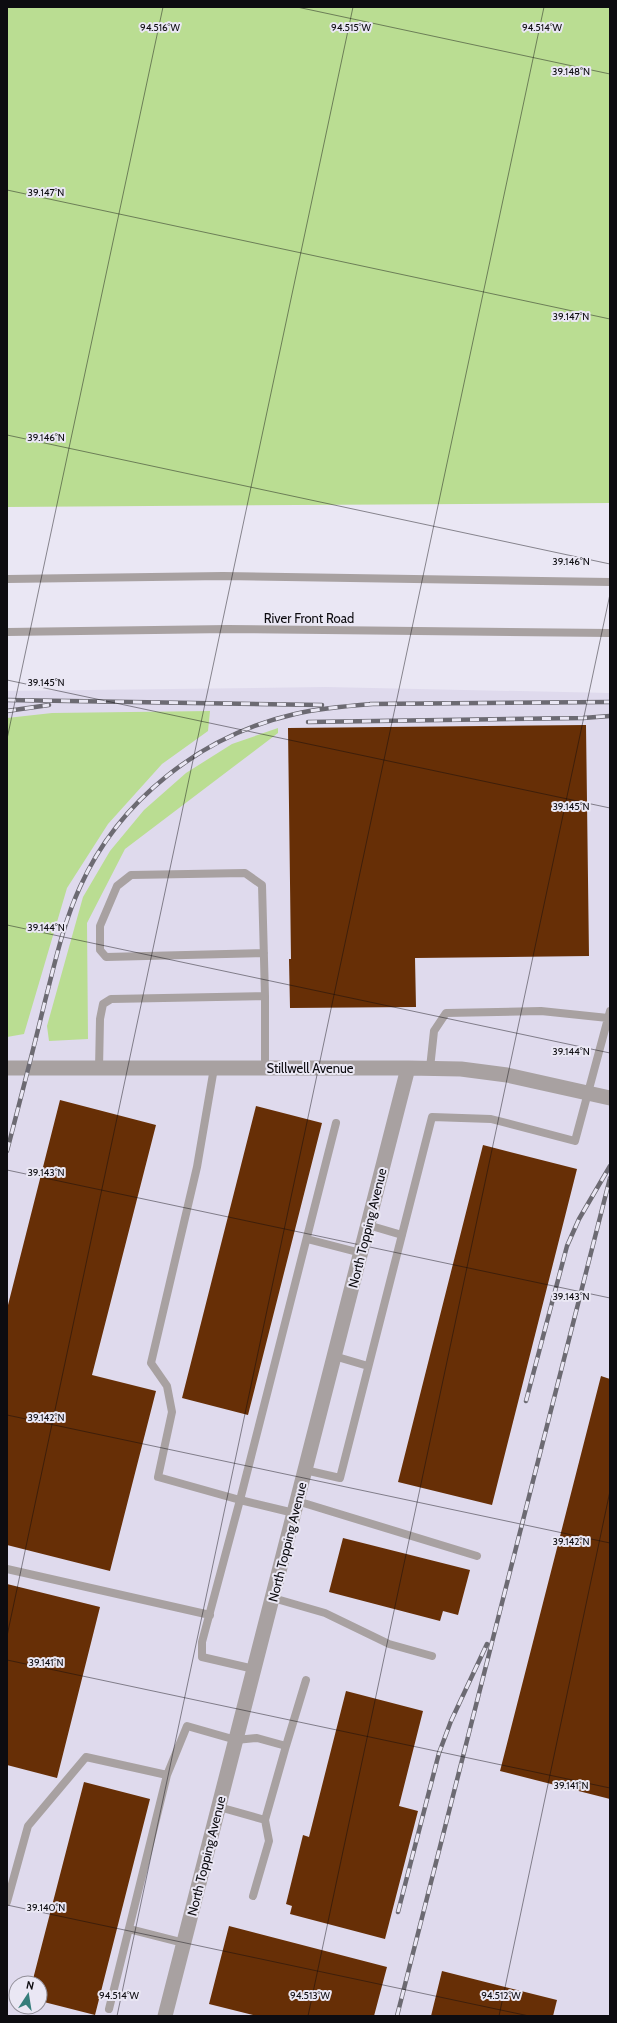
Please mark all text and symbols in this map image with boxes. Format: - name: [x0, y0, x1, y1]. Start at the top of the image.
- text: 94.516°W: [140, 21, 181, 34]
- text: 94.515°W: [331, 21, 371, 34]
- text: 94.514°W: [522, 21, 563, 34]
- text: 39.148°N: [552, 65, 590, 78]
- text: 39.147°N: [28, 186, 64, 199]
- text: 39.147°N: [553, 310, 589, 323]
- text: 39.146°N: [27, 431, 65, 444]
- text: 39.146°N: [552, 555, 590, 568]
- street label: River Front Road: [264, 610, 354, 626]
- text: 39.145°N: [27, 676, 65, 689]
- text: 39.145°N: [552, 800, 590, 813]
- text: 39.144°N: [27, 921, 65, 934]
- text: 39.144°N: [552, 1045, 590, 1058]
- street label: Stillwell Avenue: [267, 1060, 354, 1076]
- text: 39.143°N: [27, 1166, 65, 1179]
- street label: North Topping Avenue: [344, 1166, 390, 1289]
- text: 39.143°N: [552, 1290, 590, 1303]
- text: 39.142°N: [27, 1411, 65, 1424]
- street label: North Topping Avenue: [264, 1480, 310, 1603]
- text: 39.142°N: [552, 1535, 590, 1548]
- text: 39.141°N: [28, 1656, 64, 1669]
- text: 39.141°N: [553, 1779, 589, 1792]
- street label: North Topping Avenue: [183, 1794, 229, 1917]
- text: 39.140°N: [27, 1901, 65, 1914]
- north arrow: [8, 1975, 48, 2015]
- text: N: [25, 1978, 35, 1993]
- text: 94.514°W: [99, 1989, 140, 2002]
- text: 94.513°W: [290, 1989, 330, 2002]
- text: 94.512°W: [481, 1989, 521, 2002]

